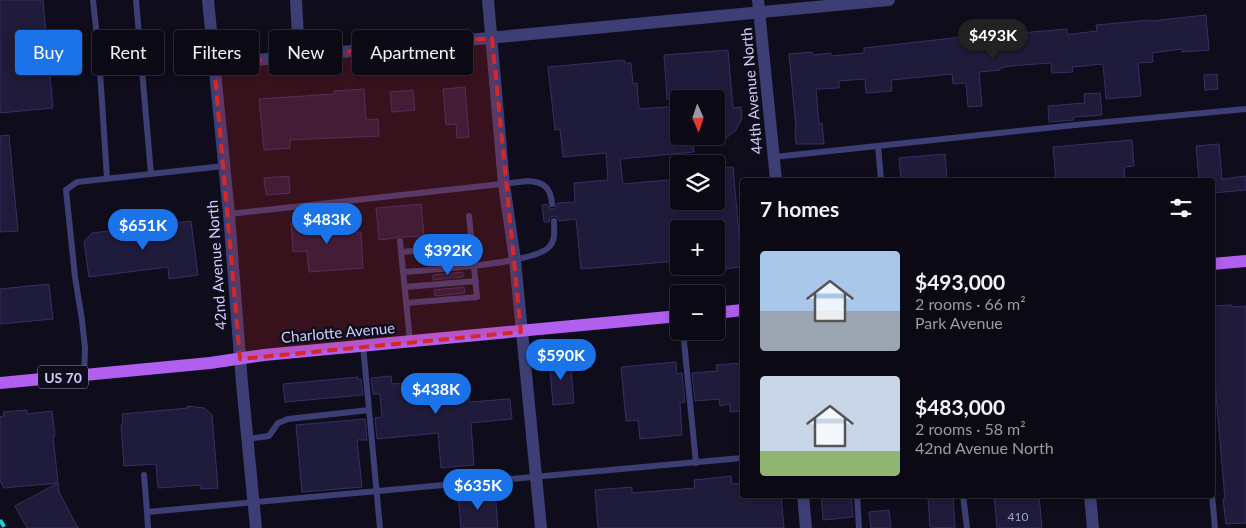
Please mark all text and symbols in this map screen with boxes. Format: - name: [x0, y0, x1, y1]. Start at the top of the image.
- pin: $493K: [958, 18, 1028, 61]
- text: $493K: [969, 25, 1017, 44]
- street label: 44th Avenue North: [737, 27, 765, 155]
- chip: Buy: [15, 30, 82, 75]
- chip: Rent: [92, 30, 164, 75]
- chip: Filters: [174, 30, 259, 75]
- chip: New: [269, 30, 342, 75]
- chip: Apartment: [352, 30, 473, 75]
- north arrow: [670, 90, 725, 145]
- map controls: [670, 90, 725, 340]
- button: layers: [670, 155, 725, 210]
- icon: filters: [1167, 194, 1195, 222]
- text: 7 homes: [760, 196, 839, 221]
- street label: 42nd Avenue North: [202, 200, 230, 330]
- pin: $483K: [292, 202, 362, 245]
- pin: $651K: [108, 208, 178, 251]
- text: $483K: [303, 209, 351, 228]
- text: $651K: [119, 215, 167, 234]
- button: +: [670, 220, 725, 275]
- pin: $392K: [413, 234, 483, 276]
- text: $392K: [424, 240, 472, 259]
- text: $493,000: [915, 269, 1005, 294]
- icon: home: [800, 271, 860, 331]
- button: −: [670, 285, 725, 340]
- text: 2 rooms · 66 m²: [915, 294, 1026, 313]
- text: Park Avenue: [915, 313, 1003, 332]
- street label: Charlotte Avenue: [280, 318, 396, 346]
- pin: $590K: [526, 338, 596, 381]
- text: $590K: [537, 345, 585, 364]
- road number: US 70: [38, 366, 88, 388]
- pin: $438K: [401, 372, 471, 415]
- text: $438K: [412, 379, 460, 398]
- text: $483,000: [915, 394, 1005, 419]
- icon: home: [800, 396, 860, 456]
- text: 2 rooms · 58 m²: [915, 419, 1026, 438]
- text: 42nd Avenue North: [915, 438, 1054, 457]
- pin: $635K: [443, 468, 513, 511]
- text: $635K: [454, 475, 502, 494]
- house number: 410: [1008, 509, 1028, 524]

